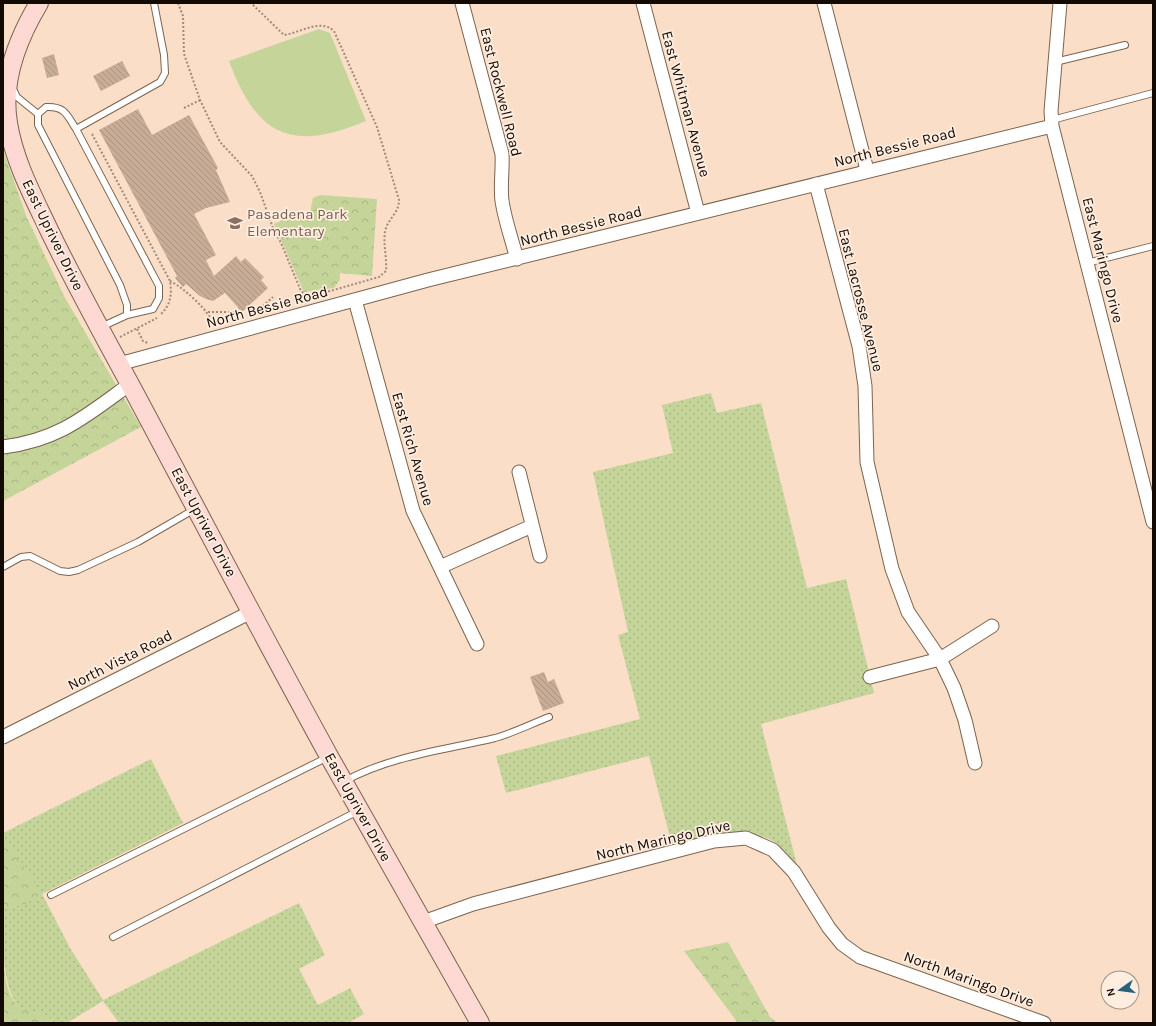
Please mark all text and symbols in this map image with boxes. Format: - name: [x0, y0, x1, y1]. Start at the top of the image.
- street label: East Rockwell Road: [476, 26, 526, 158]
- street label: East Whitman Avenue: [658, 29, 714, 179]
- street label: North Bessie Road: [832, 123, 958, 171]
- street label: East Upriver Drive: [18, 176, 88, 294]
- street label: East Maringo Drive: [1079, 195, 1127, 325]
- street label: North Bessie Road: [518, 202, 644, 250]
- place label: Pasadena Park Elementary: [247, 205, 348, 240]
- school or university icon: Pasadena Park Elementary: [226, 214, 244, 232]
- street label: East Lacrosse Avenue: [835, 227, 887, 373]
- street label: North Bessie Road: [204, 282, 330, 332]
- street label: East Rich Avenue: [388, 390, 438, 508]
- street label: East Upriver Drive: [168, 464, 240, 580]
- street label: North Vista Road: [65, 626, 175, 694]
- street label: East Upriver Drive: [321, 750, 395, 864]
- street label: North Maringo Drive: [594, 816, 732, 864]
- street label: North Maringo Drive: [901, 947, 1037, 1011]
- north arrow: [1100, 970, 1140, 1010]
- text: N: [1104, 987, 1118, 998]

